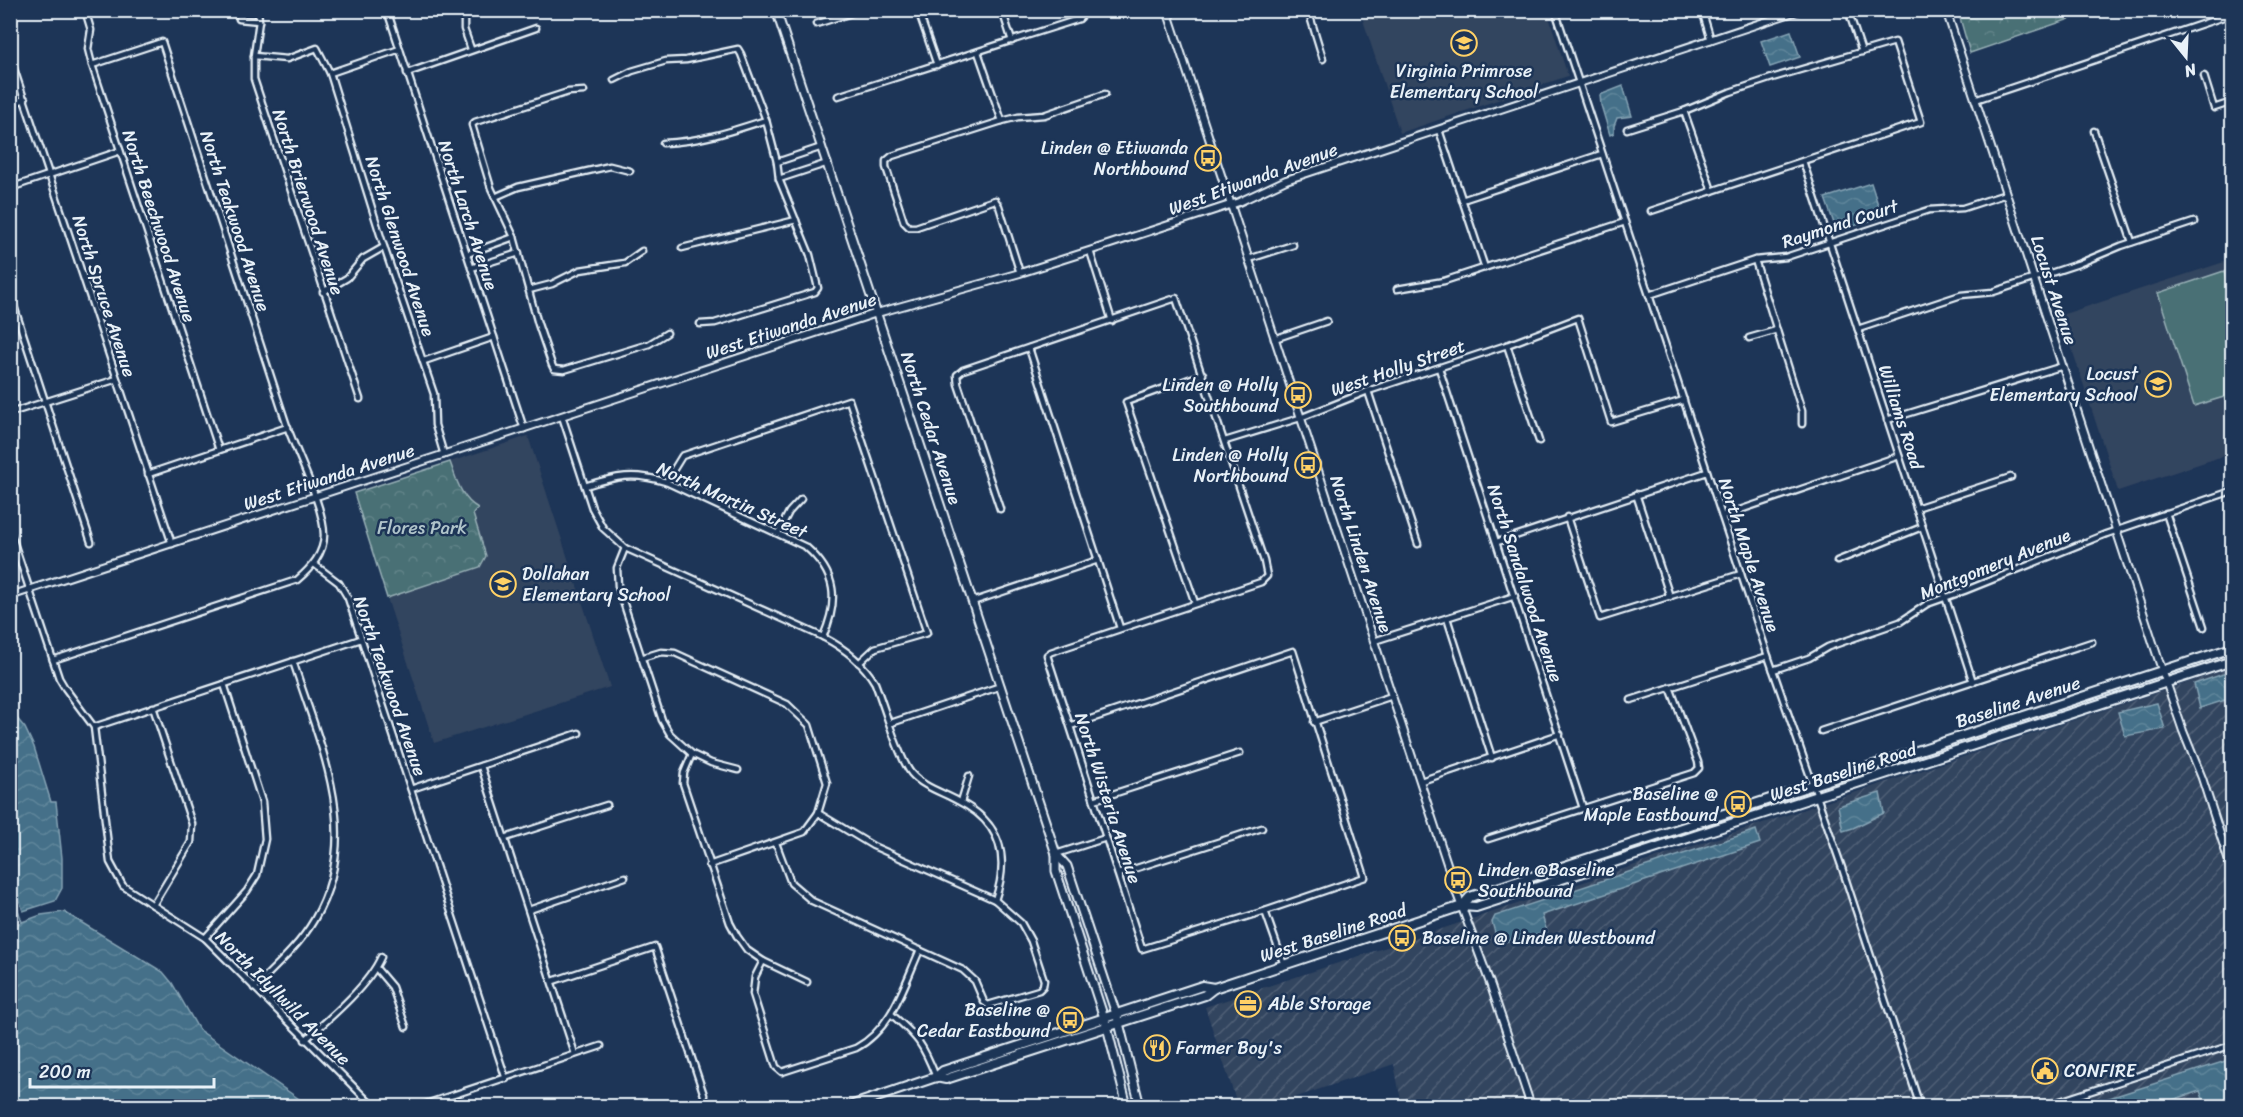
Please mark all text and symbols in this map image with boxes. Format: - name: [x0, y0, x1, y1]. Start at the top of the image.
- north arrow: [2156, 27, 2216, 87]
- school or university icon: Virginia Primrose Elementary School: [1449, 28, 1479, 58]
- place label: Virginia Primrose Elementary School: [1390, 55, 1539, 108]
- text: N: [2180, 55, 2201, 87]
- street label: North Brierwood Avenue: [263, 105, 353, 299]
- street label: North Beechwood Avenue: [113, 125, 205, 327]
- street label: North Teakwood Avenue: [191, 126, 279, 316]
- place label: Linden @ Etiwanda Northbound: [1041, 132, 1189, 185]
- street label: West Etiwanda Avenue: [1164, 133, 1342, 225]
- street label: North Larch Avenue: [429, 136, 507, 295]
- bus stop icon: Linden @ Etiwanda Northbound: [1193, 143, 1223, 173]
- street label: North Glenwood Avenue: [356, 151, 444, 341]
- street label: Raymond Court: [1778, 190, 1903, 258]
- street label: North Spruce Avenue: [63, 211, 145, 381]
- street label: Locust Avenue: [2021, 231, 2087, 349]
- street label: West Etiwanda Avenue: [701, 283, 881, 369]
- street label: West Holly Street: [1326, 330, 1470, 406]
- street label: North Cedar Avenue: [891, 347, 971, 509]
- place label: Locust Elementary School: [1989, 358, 2139, 411]
- street label: Williams Road: [1869, 360, 1933, 475]
- place label: Linden @ Holly Southbound: [1162, 369, 1279, 422]
- school or university icon: Locust Elementary School: [2143, 369, 2173, 399]
- bus stop icon: Linden @ Holly Southbound: [1283, 380, 1313, 410]
- street label: West Etiwanda Avenue: [239, 434, 419, 520]
- place label: Linden @ Holly Northbound: [1172, 439, 1289, 492]
- bus stop icon: Linden @ Holly Northbound: [1293, 450, 1323, 480]
- street label: North Martin Street: [651, 452, 813, 548]
- street label: North Linden Avenue: [1320, 471, 1402, 637]
- street label: North Maple Avenue: [1709, 474, 1789, 637]
- street label: North Sandalwood Avenue: [1478, 480, 1572, 686]
- park label: Flores Park: [377, 512, 467, 544]
- street label: Montgomery Avenue: [1914, 519, 2076, 609]
- place label: Dollahan Elementary School: [522, 558, 671, 611]
- school or university icon: Dollahan Elementary School: [488, 569, 518, 599]
- street label: North Teakwood Avenue: [344, 591, 436, 781]
- street label: Baseline Avenue: [1951, 667, 2085, 737]
- street label: North Wisteria Avenue: [1065, 708, 1151, 888]
- street label: West Baseline Road: [1765, 733, 1922, 811]
- place label: Baseline @ Maple Eastbound: [1584, 778, 1720, 831]
- bus stop icon: Baseline @ Maple Eastbound: [1723, 789, 1753, 819]
- place label: Linden @Baseline Southbound: [1478, 854, 1615, 907]
- bus stop icon: Linden @Baseline Southbound: [1443, 865, 1473, 895]
- street label: West Baseline Road: [1255, 894, 1412, 972]
- street label: North Idyllwild Avenue: [207, 922, 359, 1074]
- place label: Baseline @ Linden Westbound: [1422, 922, 1656, 954]
- bus stop icon: Baseline @ Linden Westbound: [1387, 923, 1417, 953]
- place label: Able Storage: [1267, 988, 1371, 1020]
- office icon: Able Storage: [1233, 989, 1263, 1019]
- place label: Baseline @ Cedar Eastbound: [917, 994, 1051, 1047]
- bus stop icon: Baseline @ Cedar Eastbound: [1055, 1005, 1085, 1035]
- place label: Farmer Boy's: [1176, 1032, 1283, 1064]
- restaurant icon: Farmer Boy's: [1142, 1033, 1172, 1063]
- scale bar: [30, 1051, 214, 1089]
- place label: CONFIRE: [2064, 1055, 2137, 1087]
- text: 200 m: [39, 1056, 91, 1088]
- public building icon: CONFIRE: [2030, 1056, 2060, 1086]

